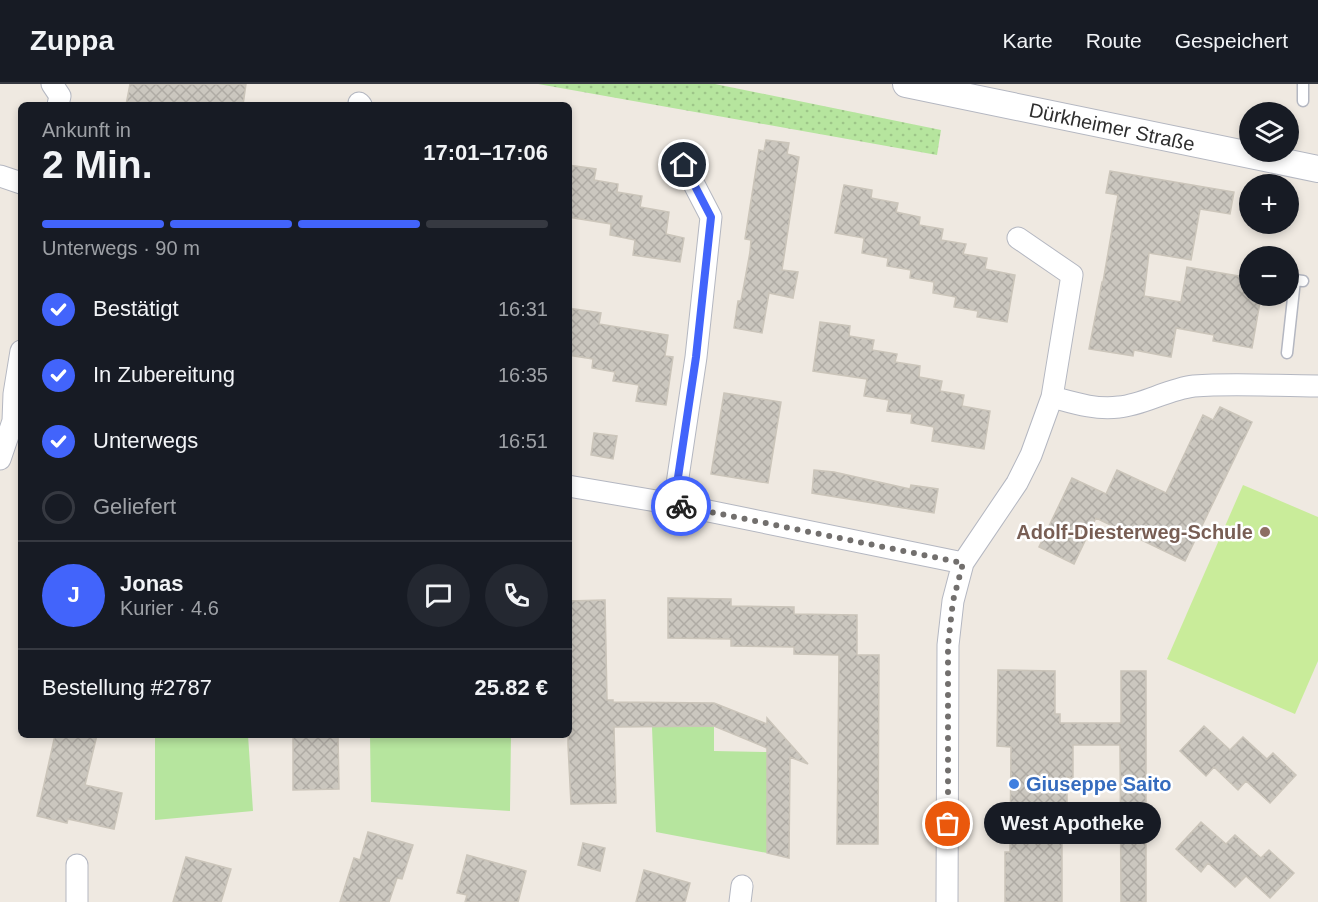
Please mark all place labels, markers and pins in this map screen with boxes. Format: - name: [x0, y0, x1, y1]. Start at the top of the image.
- pin: [658, 139, 709, 190]
- place label: Adolf-Diesterweg-Schule: [1016, 521, 1253, 543]
- marker: Adolf-Diesterweg-Schule: [1258, 525, 1272, 539]
- place label: Giuseppe Saito: [1026, 773, 1172, 795]
- marker: Giuseppe Saito: [1007, 777, 1021, 791]
- pin: [922, 798, 973, 849]
- callout: West Apotheke: [984, 803, 1161, 845]

